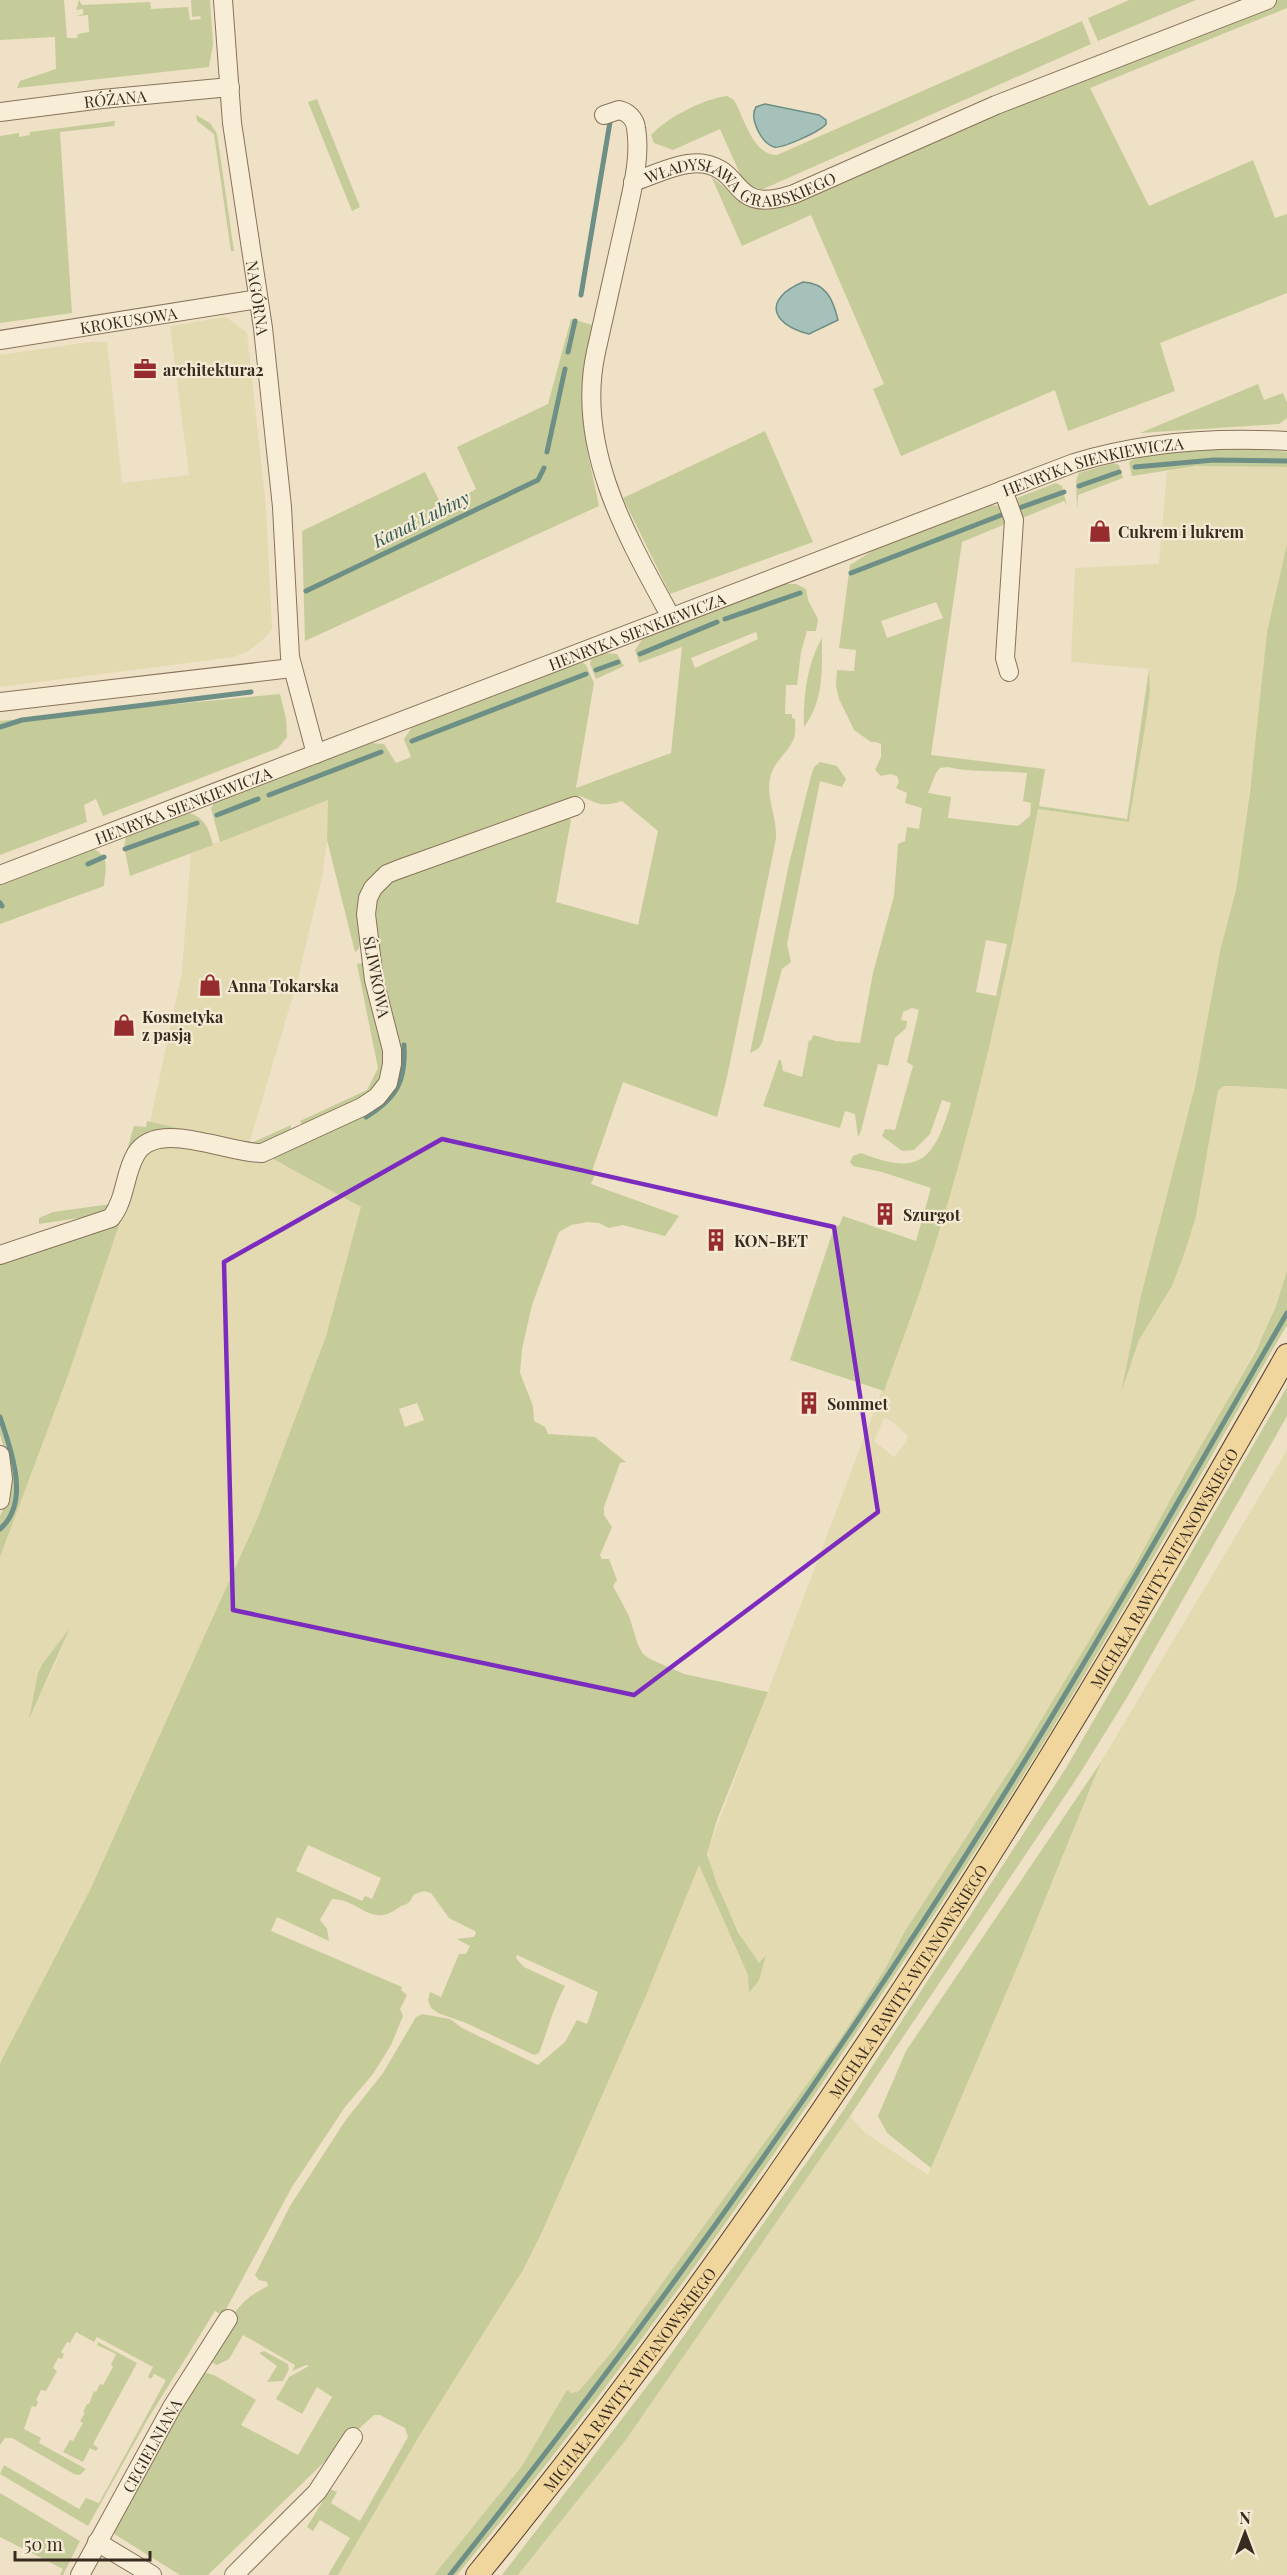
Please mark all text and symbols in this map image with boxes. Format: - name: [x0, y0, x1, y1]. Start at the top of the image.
- street label: RÓŻANA: [83, 84, 148, 112]
- street label: WŁADYSŁAWA GRABSKIEGO: [640, 153, 839, 210]
- street label: NAGÓRNA: [242, 259, 274, 337]
- street label: KROKUSOWA: [78, 301, 179, 338]
- office icon: architektura2: [132, 356, 158, 382]
- place label: architektura2: [163, 359, 264, 380]
- street label: HENRYKA SIENKIEWICZA: [999, 432, 1185, 500]
- water label: Kanał Lubiny: [368, 485, 474, 553]
- shop icon: Cukrem i lukrem: [1087, 518, 1113, 544]
- place label: Cukrem i lukrem: [1118, 521, 1245, 542]
- street label: HENRYKA SIENKIEWICZA: [545, 587, 729, 674]
- street label: HENRYKA SIENKIEWICZA: [91, 761, 275, 848]
- street label: ŚLIWKOWA: [359, 934, 395, 1021]
- shop icon: Anna Tokarska: [197, 972, 223, 998]
- place label: Anna Tokarska: [227, 975, 340, 996]
- place label: Kosmetyka z pasją: [142, 1006, 224, 1045]
- shop icon: Kosmetyka z pasją: [111, 1012, 137, 1038]
- building icon: Szurgot: [872, 1201, 898, 1227]
- place label: Szurgot: [903, 1204, 961, 1225]
- building icon: KON-BET: [703, 1227, 729, 1253]
- place label: KON-BET: [734, 1230, 808, 1251]
- building icon: Sommet: [796, 1390, 822, 1416]
- place label: Sommet: [827, 1393, 888, 1414]
- street label: MICHAŁA RAWITY-WITANOWSKIEGO: [1084, 1444, 1242, 1692]
- street label: MICHAŁA RAWITY-WITANOWSKIEGO: [823, 1860, 992, 2102]
- street label: MICHAŁA RAWITY-WITANOWSKIEGO: [538, 2263, 720, 2495]
- street label: CEGIELNIANA: [117, 2393, 186, 2496]
- north arrow: [1215, 2503, 1275, 2563]
- text: N: [1239, 2507, 1251, 2528]
- scale bar: [15, 2524, 150, 2562]
- text: 50 m: [24, 2532, 63, 2556]

